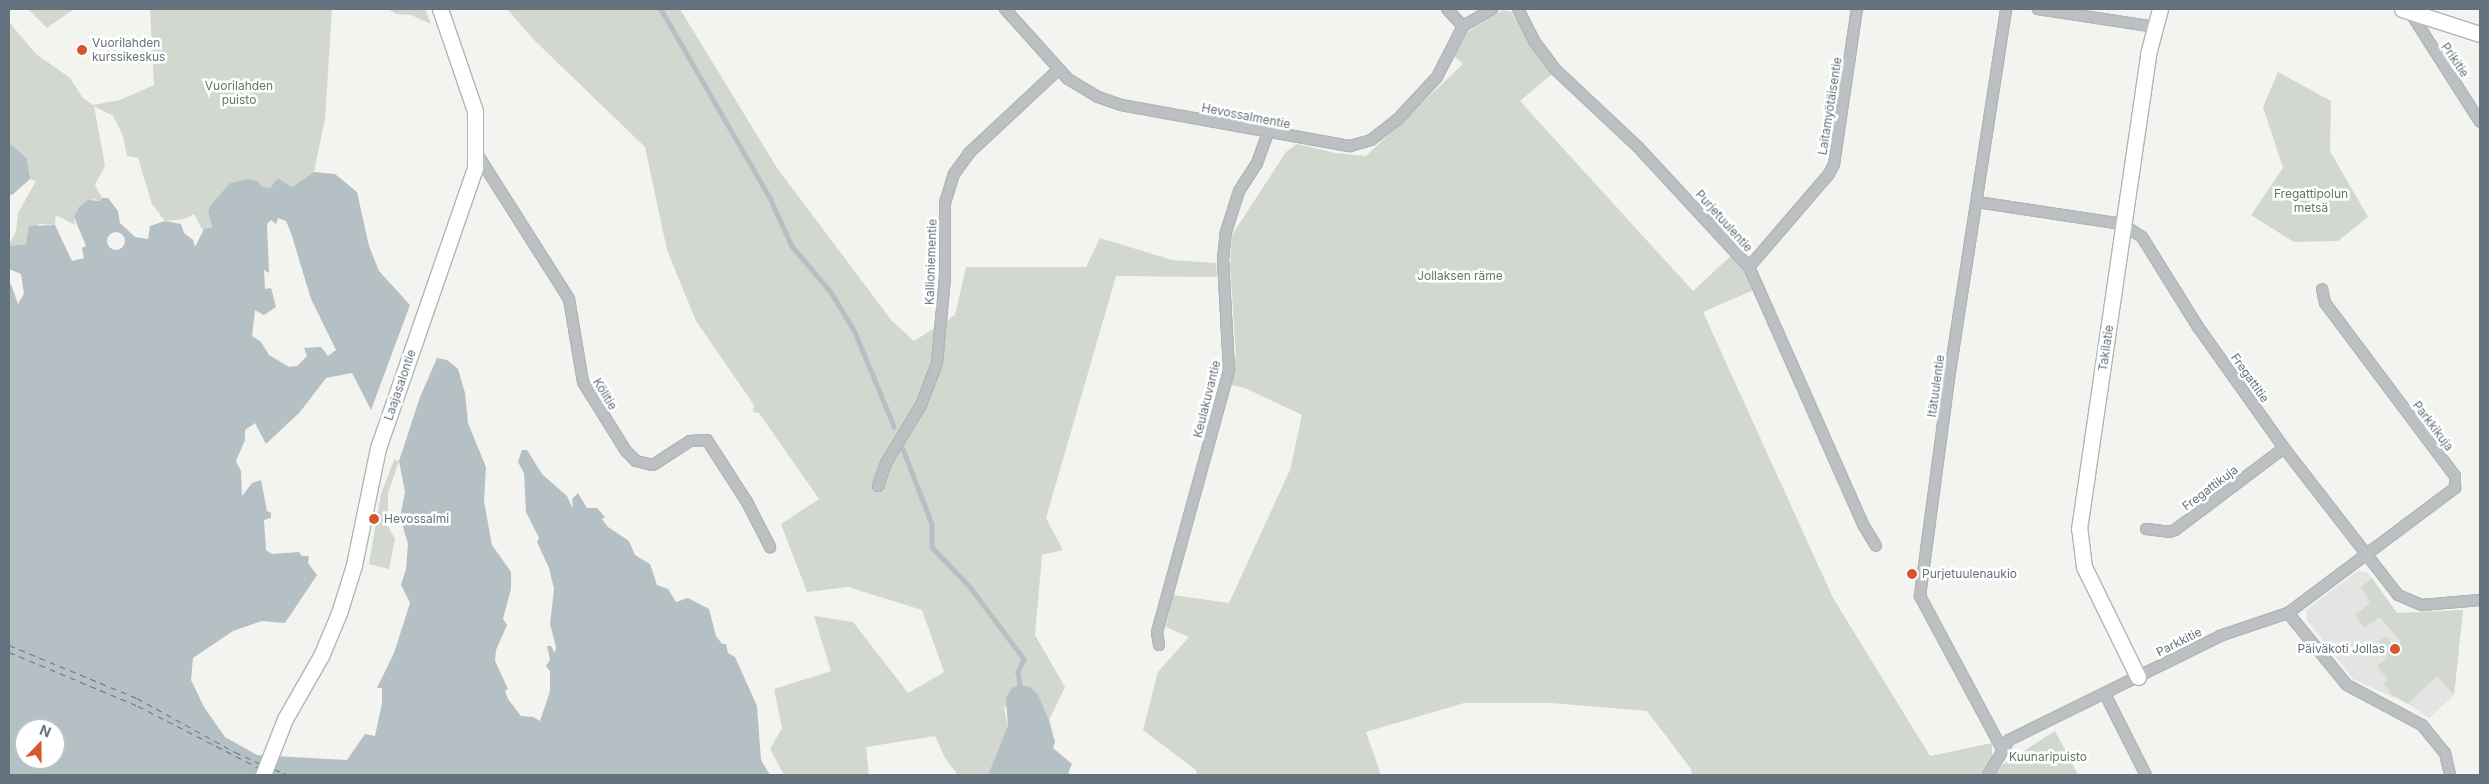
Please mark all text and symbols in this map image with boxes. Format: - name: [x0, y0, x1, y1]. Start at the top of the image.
- place label: Vuorilahden kurssikeskus: [92, 36, 165, 64]
- street label: Prikitie: [2438, 40, 2472, 80]
- marker: Vuorilahden kurssikeskus: [76, 44, 88, 56]
- street label: Laitamyötäisentie: [1815, 56, 1845, 156]
- park label: Vuorilahden puisto: [205, 79, 273, 107]
- street label: Hevossalmentie: [1200, 100, 1292, 132]
- street label: Purjetuulentie: [1692, 187, 1756, 255]
- park label: Fregattipolun metsä: [2274, 187, 2348, 215]
- street label: Kallioniementie: [922, 219, 940, 305]
- park label: Jollaksen räme: [1417, 269, 1503, 283]
- street label: Takilatie: [2096, 324, 2116, 372]
- street label: Laajasalontie: [381, 348, 419, 422]
- street label: Fregattitie: [2228, 351, 2272, 405]
- street label: Itätuulentie: [1924, 354, 1948, 418]
- street label: Keulakuvantie: [1190, 359, 1224, 439]
- street label: Kölitie: [590, 376, 620, 412]
- street label: Parkkikuja: [2410, 398, 2456, 454]
- street label: Fregattikuja: [2179, 462, 2241, 514]
- place label: Hevossalmi: [384, 512, 449, 526]
- marker: Hevossalmi: [368, 513, 380, 525]
- place label: Purjetuulenaukio: [1922, 567, 2017, 581]
- marker: Purjetuulenaukio: [1906, 568, 1918, 580]
- street label: Parkkitie: [2154, 624, 2204, 660]
- place label: Päiväkoti Jollas: [2298, 642, 2385, 656]
- marker: Päiväkoti Jollas: [2389, 643, 2401, 655]
- north arrow: [15, 719, 65, 769]
- text: N: [37, 721, 54, 740]
- park label: Kuunaripuisto: [2009, 750, 2087, 764]

